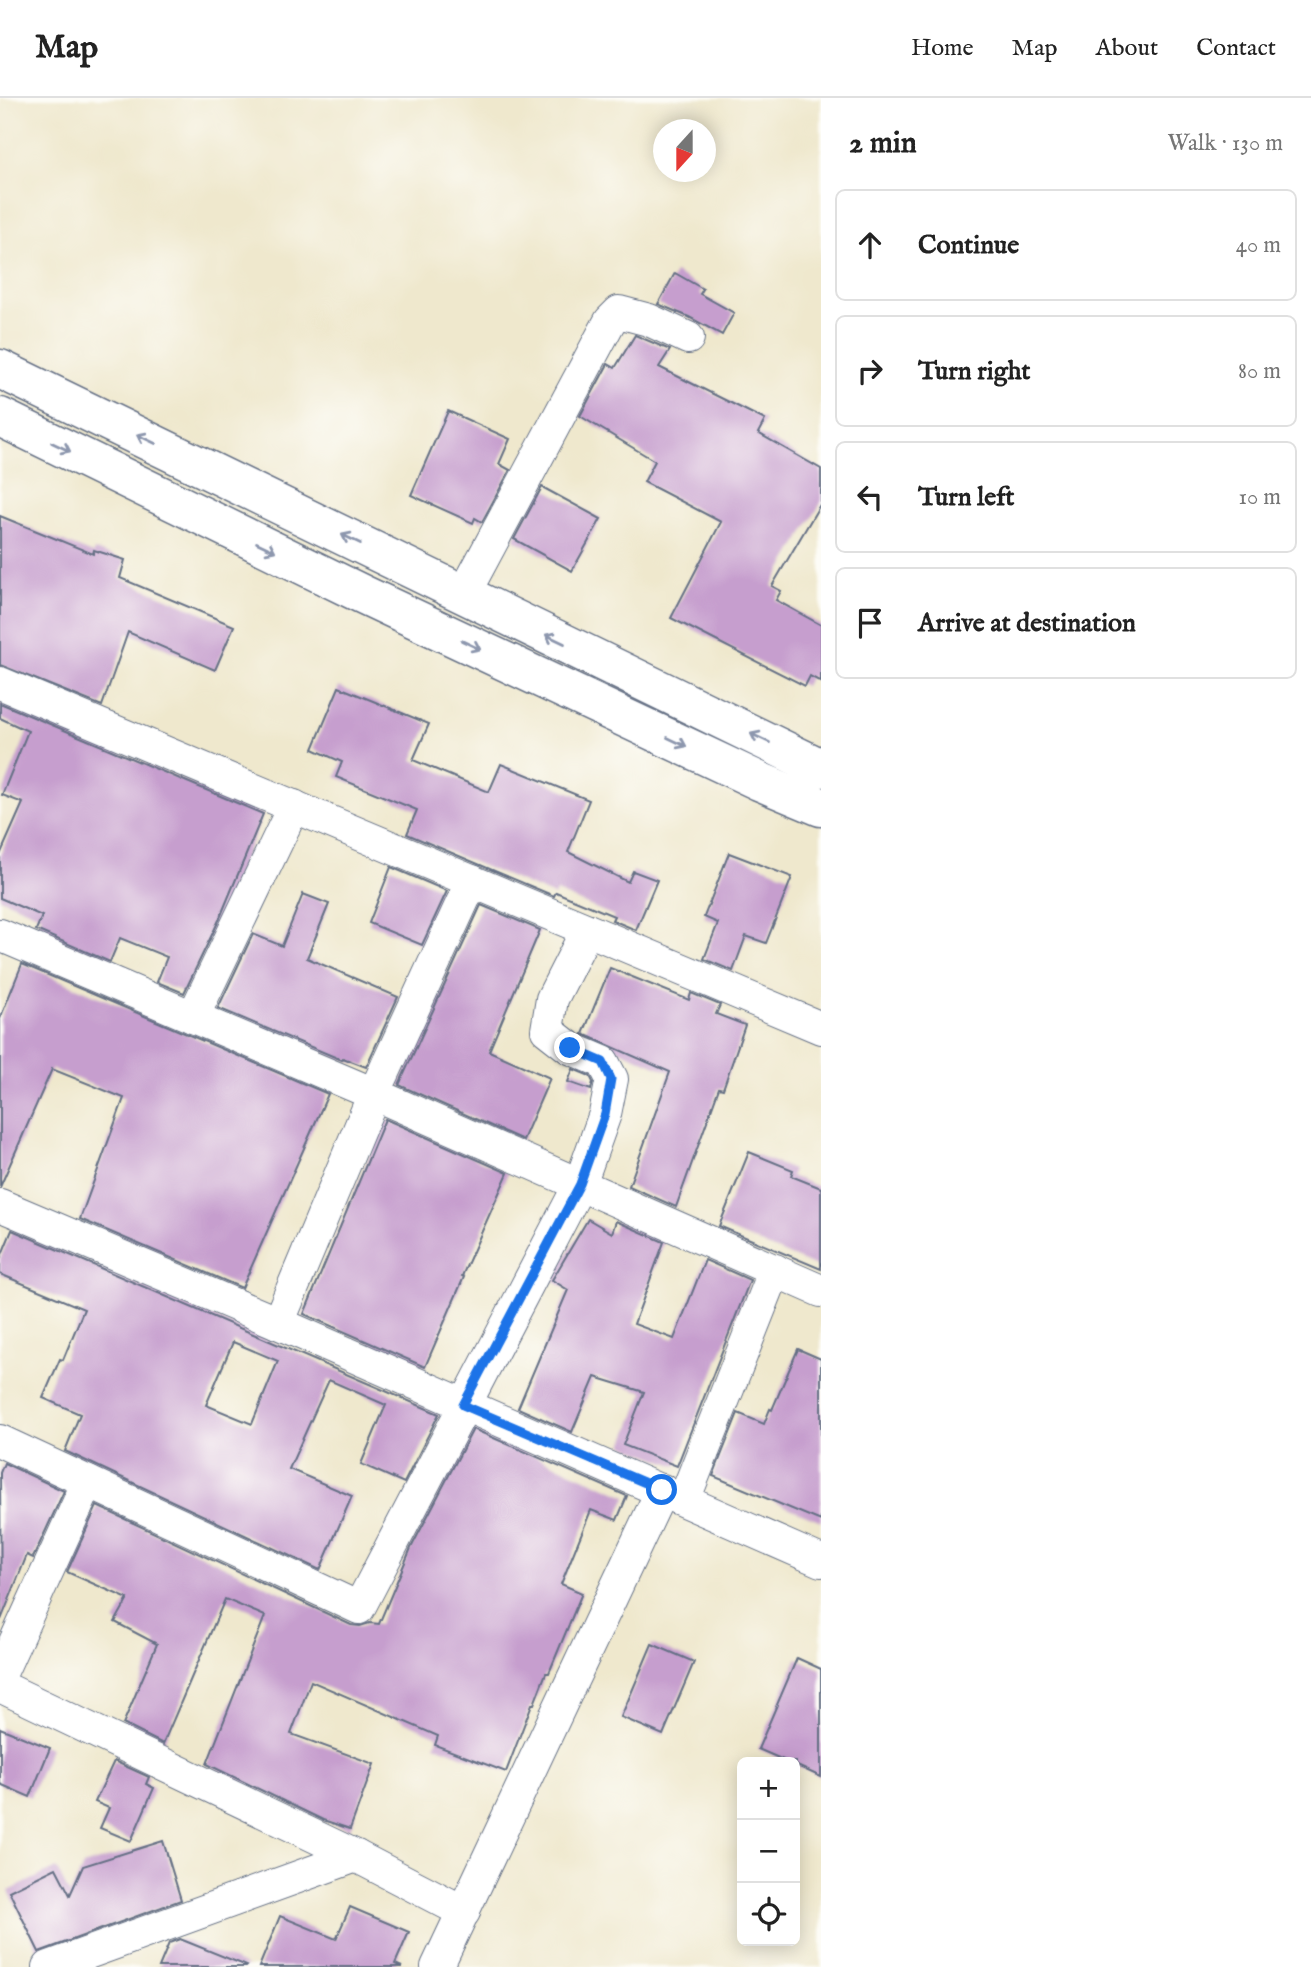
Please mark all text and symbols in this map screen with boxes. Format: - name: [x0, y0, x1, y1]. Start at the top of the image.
- text: Map: [35, 27, 98, 69]
- text: Home: [911, 33, 974, 64]
- text: Map: [1012, 33, 1058, 64]
- text: About: [1096, 33, 1158, 64]
- text: Contact: [1196, 33, 1276, 64]
- north arrow: [653, 119, 716, 182]
- text: 2 min: [849, 125, 917, 163]
- text: Walk · 130 m: [1168, 129, 1283, 158]
- icon: ahead: [851, 226, 889, 264]
- text: Continue: [918, 229, 1019, 262]
- text: 40 m: [1236, 231, 1281, 260]
- icon: right: [851, 352, 889, 390]
- text: Turn right: [918, 355, 1031, 388]
- text: 80 m: [1238, 357, 1281, 386]
- one-way arrow: [136, 432, 157, 446]
- one-way arrow: [50, 441, 71, 454]
- icon: left: [851, 478, 889, 516]
- text: Turn left: [918, 481, 1015, 514]
- text: 10 m: [1238, 483, 1281, 512]
- one-way arrow: [341, 531, 362, 545]
- one-way arrow: [255, 541, 276, 554]
- icon: arrive: [851, 604, 889, 642]
- text: Arrive at destination: [918, 607, 1136, 640]
- one-way arrow: [545, 631, 566, 645]
- one-way arrow: [460, 639, 481, 652]
- one-way arrow: [750, 731, 771, 745]
- one-way arrow: [666, 736, 687, 749]
- route end: [554, 1032, 585, 1063]
- route start: [646, 1474, 677, 1505]
- map controls: [737, 1757, 800, 1946]
- button: +: [737, 1757, 800, 1820]
- button: −: [737, 1820, 800, 1883]
- button: locate: [737, 1883, 800, 1946]

